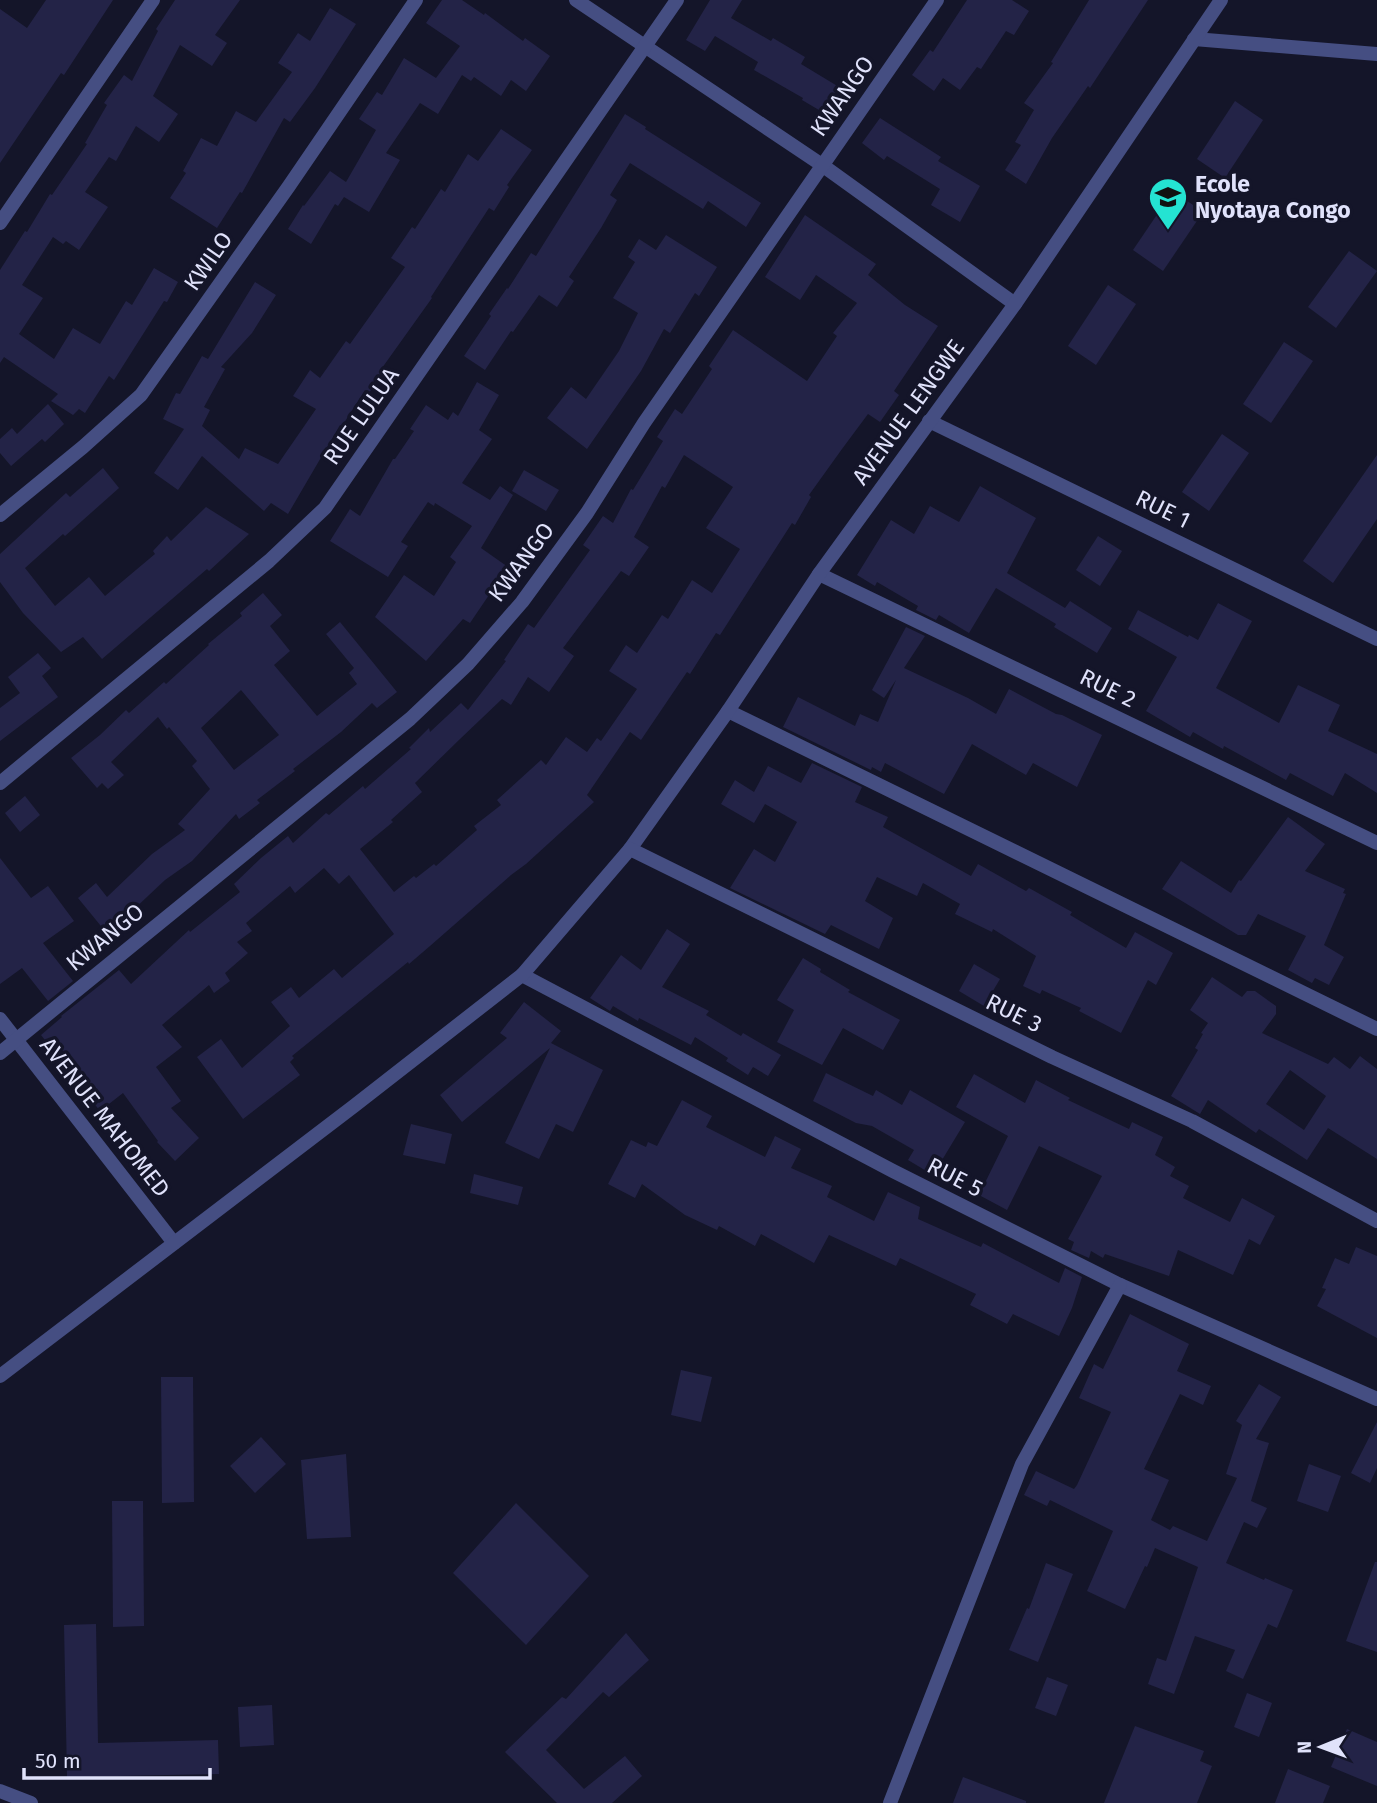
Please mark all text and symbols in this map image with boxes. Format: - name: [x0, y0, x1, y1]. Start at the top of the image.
- street label: KWANGO: [804, 50, 880, 142]
- place label: Ecole Nyotaya Congo: [1195, 170, 1351, 224]
- school or university icon: Ecole Nyotaya Congo: [1147, 176, 1189, 231]
- street label: KWILO: [178, 226, 238, 296]
- street label: AVENUE LENGWE: [846, 334, 970, 490]
- street label: RUE LULUA: [317, 361, 405, 470]
- street label: RUE 1: [1131, 484, 1195, 534]
- street label: KWANGO: [482, 517, 560, 607]
- street label: RUE 2: [1075, 663, 1141, 713]
- street label: KWANGO: [60, 897, 150, 977]
- street label: RUE 3: [981, 988, 1047, 1038]
- street label: AVENUE MAHOMED: [34, 1032, 176, 1202]
- street label: RUE 5: [922, 1151, 988, 1203]
- north arrow: [1286, 1712, 1356, 1782]
- scale bar: [24, 1736, 210, 1780]
- text: N: [1293, 1741, 1316, 1754]
- text: 50 m: [35, 1748, 81, 1774]

